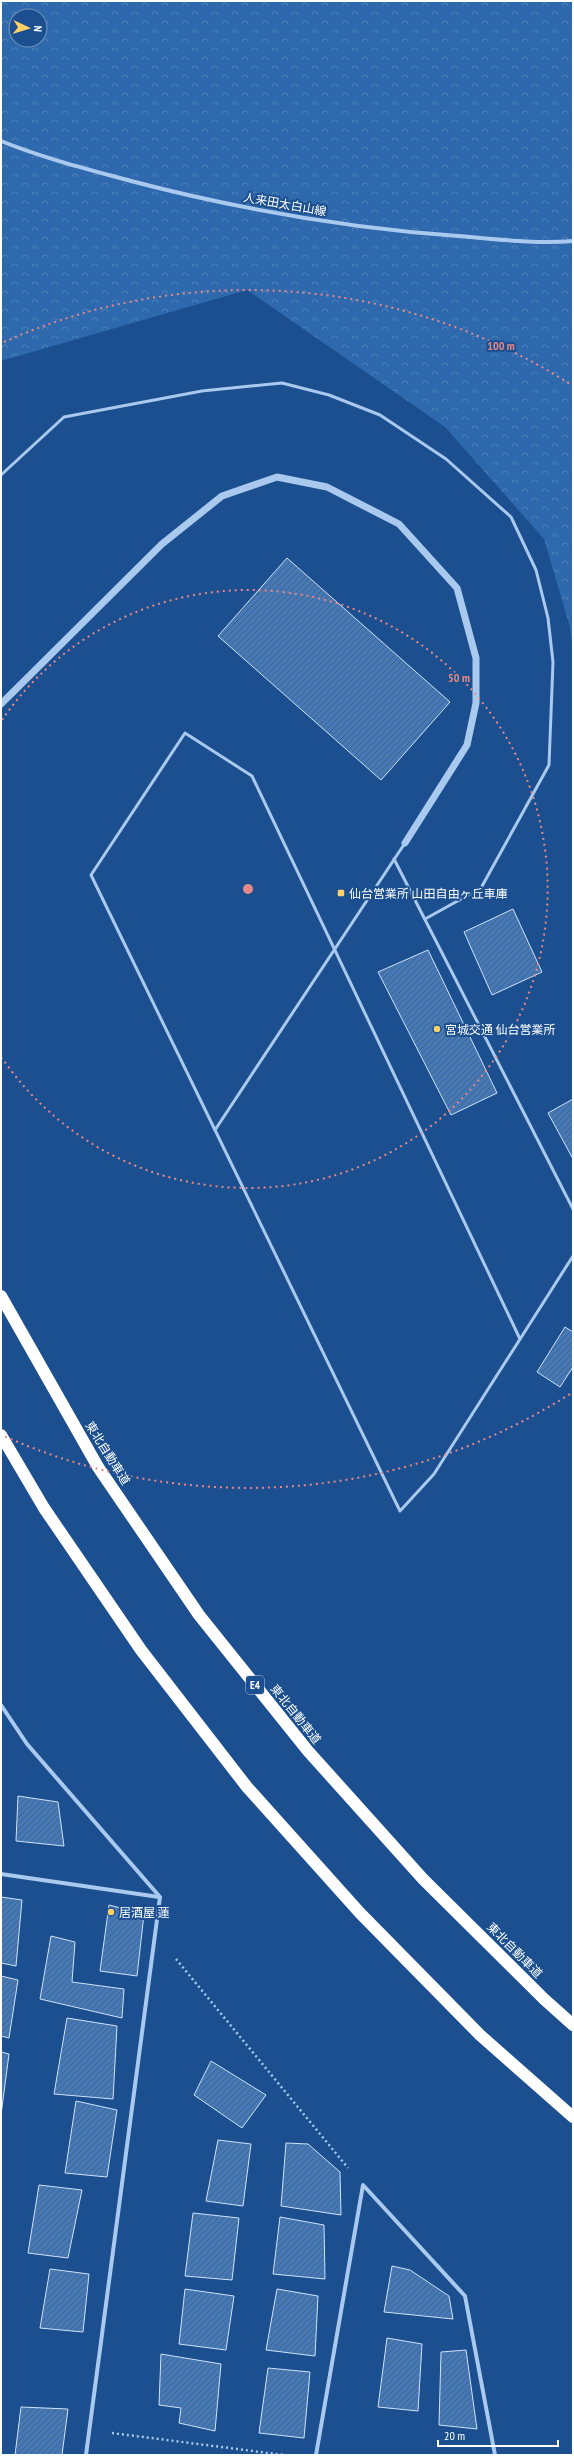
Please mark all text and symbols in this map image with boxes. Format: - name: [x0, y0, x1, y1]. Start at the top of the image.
- north arrow: [8, 8, 48, 48]
- text: N: [31, 25, 45, 32]
- street label: 人来田太白山線: [242, 189, 328, 219]
- text: 100 m: [487, 338, 515, 353]
- text: 50 m: [448, 670, 470, 685]
- centre of rings: [241, 882, 255, 896]
- place label: 仙台営業所 山田自由ヶ丘車庫: [349, 886, 508, 901]
- marker: 仙台営業所 山田自由ヶ丘車庫: [336, 888, 346, 898]
- place label: 宮城交通 仙台営業所: [445, 1022, 556, 1037]
- marker: 宮城交通 仙台営業所: [432, 1024, 442, 1034]
- street label: 東北自動車道: [83, 1418, 133, 1488]
- road number: E4: [246, 1676, 264, 1694]
- street label: 東北自動車道: [268, 1681, 324, 1747]
- place label: 居酒屋 蓮: [119, 1905, 170, 1920]
- marker: 居酒屋 蓮: [106, 1907, 116, 1917]
- street label: 東北自動車道: [484, 1919, 546, 1981]
- scale bar: [438, 2422, 558, 2448]
- text: 20 m: [444, 2428, 465, 2443]

